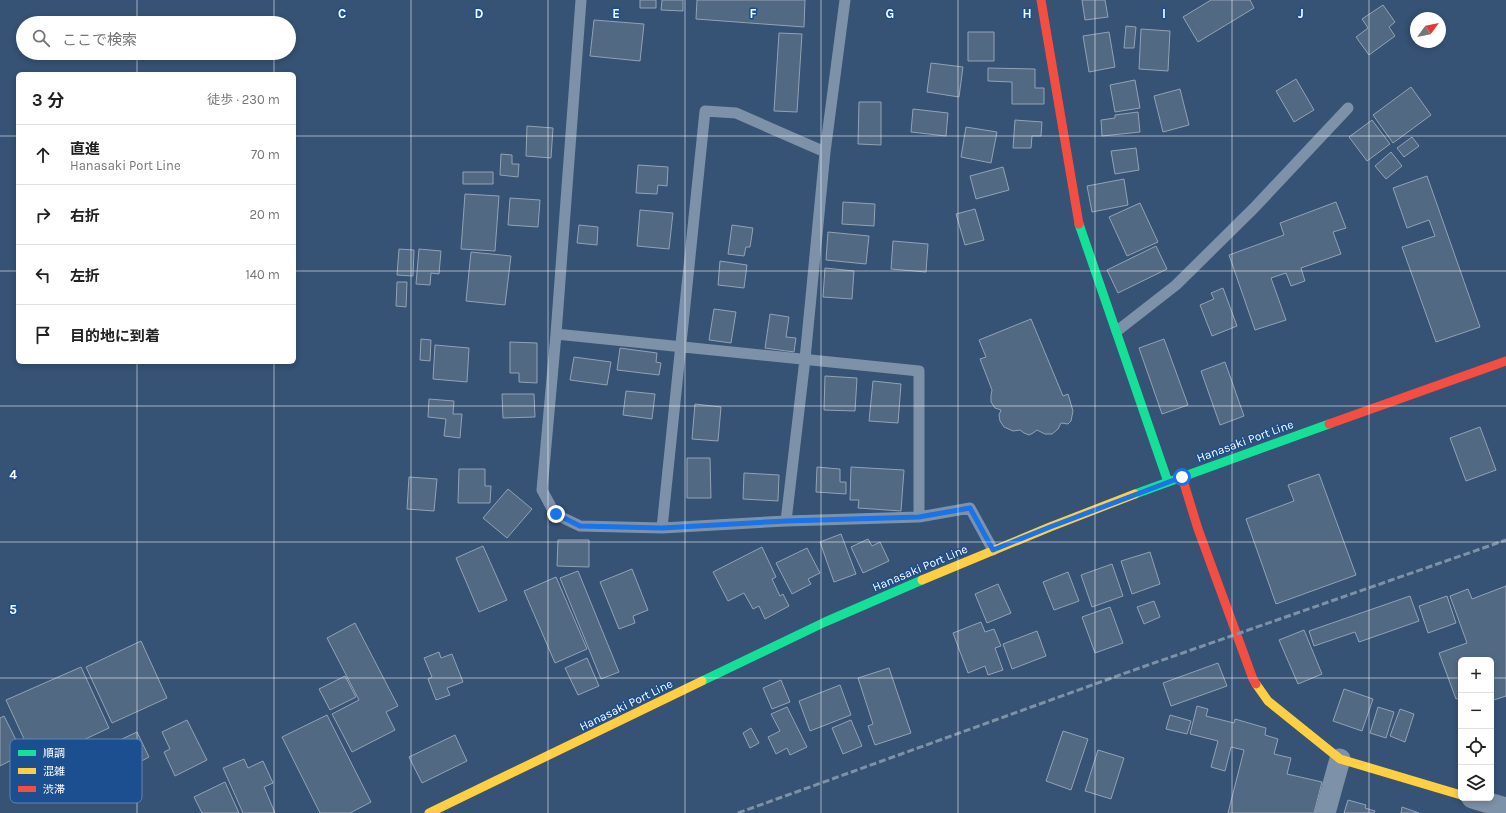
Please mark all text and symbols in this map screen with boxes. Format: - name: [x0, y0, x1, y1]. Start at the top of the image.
- text: C: [338, 6, 346, 21]
- text: D: [475, 6, 484, 21]
- text: E: [612, 6, 620, 21]
- text: F: [749, 6, 757, 21]
- text: G: [886, 6, 894, 21]
- text: H: [1022, 6, 1032, 21]
- text: I: [1162, 6, 1166, 21]
- text: J: [1298, 6, 1304, 21]
- north arrow: [1410, 12, 1446, 48]
- search box: [16, 16, 296, 60]
- icon: search: [30, 27, 52, 49]
- text: ここで検索: [62, 31, 137, 49]
- text: 3 分: [32, 90, 64, 110]
- text: 徒歩 · 230 m: [207, 92, 280, 107]
- text: 直進: [70, 140, 100, 158]
- icon: ahead: [32, 144, 54, 166]
- text: 70 m: [251, 147, 280, 162]
- text: Hanasaki Port Line: [70, 158, 181, 173]
- icon: right: [32, 204, 54, 226]
- text: 右折: [70, 207, 100, 225]
- text: 20 m: [250, 207, 280, 222]
- icon: left: [32, 264, 54, 286]
- text: 左折: [70, 267, 100, 285]
- text: 140 m: [245, 267, 280, 282]
- icon: arrive: [32, 324, 54, 346]
- text: 目的地に到着: [70, 327, 160, 345]
- street label: Hanasaki Port Line: [1195, 417, 1295, 465]
- text: 4: [9, 467, 17, 482]
- route start: [1173, 468, 1191, 486]
- route end: [547, 505, 565, 523]
- street label: Hanasaki Port Line: [870, 542, 970, 594]
- text: 5: [9, 602, 17, 617]
- map controls: [1458, 657, 1494, 801]
- button: +: [1458, 657, 1494, 693]
- street label: Hanasaki Port Line: [577, 676, 675, 734]
- button: −: [1458, 693, 1494, 729]
- button: locate: [1458, 729, 1494, 765]
- legend: [10, 739, 142, 803]
- text: 順調: [43, 747, 65, 760]
- text: 混雑: [43, 765, 65, 778]
- button: layers: [1458, 765, 1494, 801]
- text: 渋滞: [43, 783, 65, 796]

